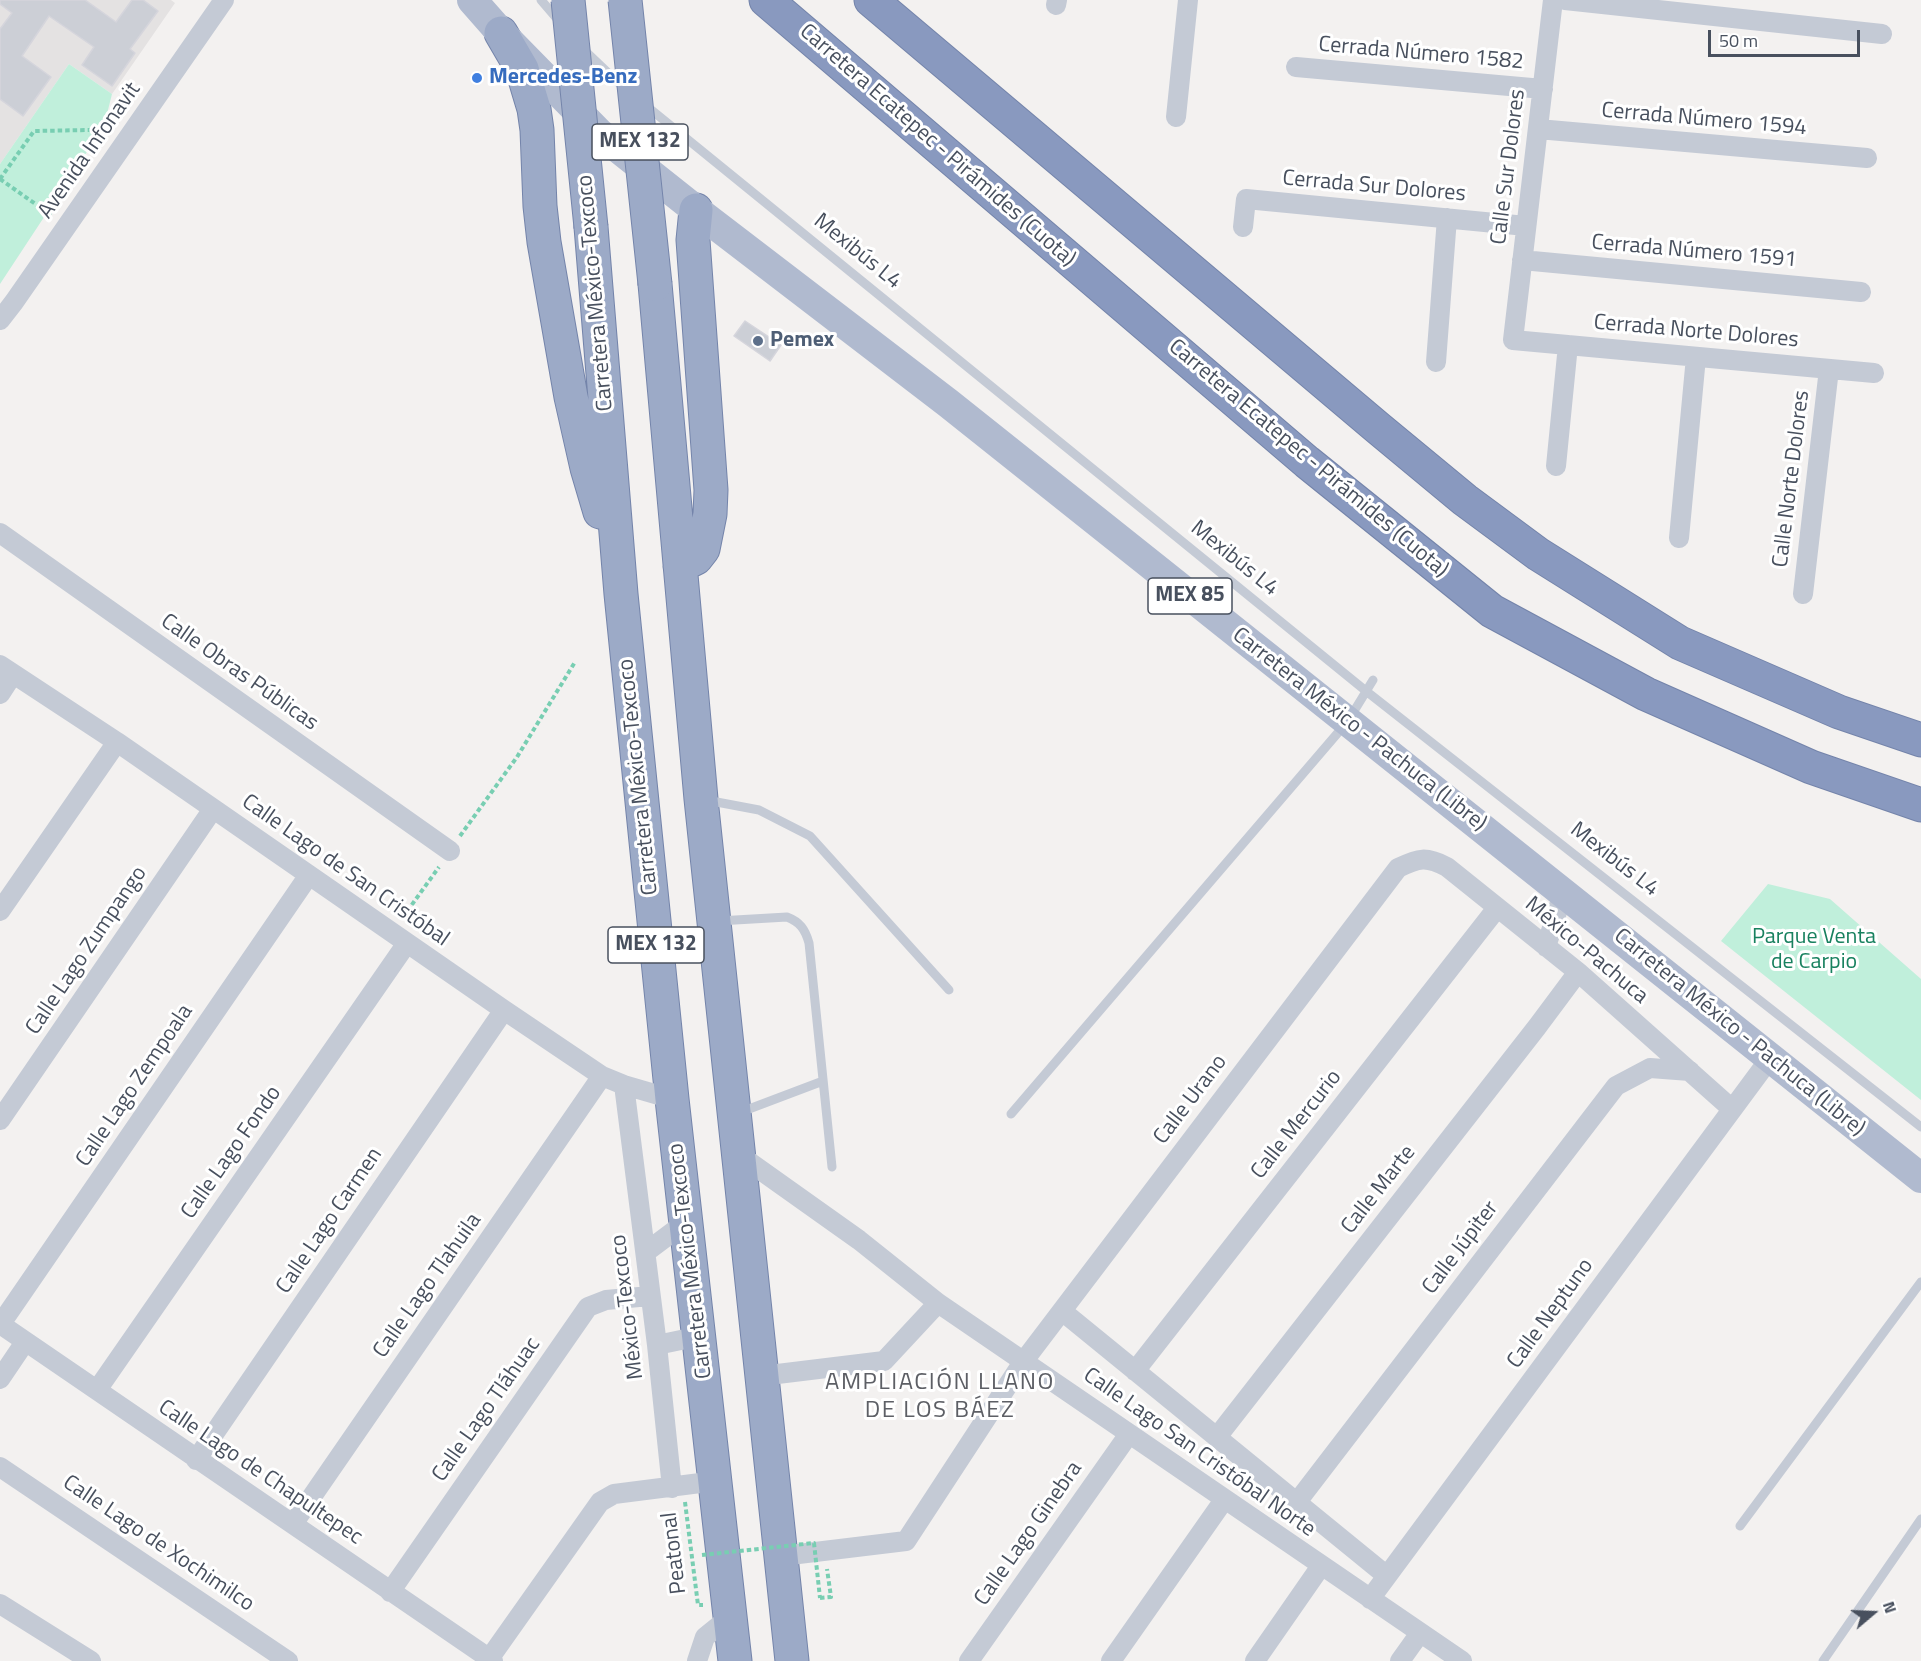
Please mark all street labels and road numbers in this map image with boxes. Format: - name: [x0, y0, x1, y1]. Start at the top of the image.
- street label: Carretera Ecatepec - Pirámides (Cuota): [794, 19, 1080, 273]
- street label: Cerrada Número 1582: [1317, 32, 1525, 76]
- street label: Avenida Infonavit: [33, 78, 147, 224]
- street label: Calle Sur Dolores: [1486, 88, 1532, 246]
- street label: Cerrada Número 1594: [1600, 98, 1808, 142]
- road number: MEX 132: [592, 124, 688, 160]
- street label: Cerrada Sur Dolores: [1281, 166, 1467, 208]
- street label: Carretera México-Texcoco: [573, 174, 619, 412]
- street label: Mexibús L4: [808, 209, 906, 295]
- street label: Cerrada Número 1591: [1590, 230, 1798, 274]
- street label: Cerrada Norte Dolores: [1592, 310, 1800, 354]
- street label: Carretera Ecatepec - Pirámides (Cuota): [1163, 334, 1453, 584]
- street label: Calle Norte Dolores: [1768, 389, 1816, 569]
- street label: Mexibús L4: [1185, 516, 1283, 602]
- road number: MEX 85: [1148, 578, 1232, 614]
- street label: Calle Obras Públicas: [155, 609, 323, 737]
- street label: Carretera México - Pachuca (Libre): [1227, 623, 1491, 837]
- street label: Carretera México-Texcoco: [613, 658, 665, 896]
- street label: Calle Lago de San Cristóbal: [236, 789, 454, 953]
- street label: Mexibús L4: [1564, 817, 1664, 903]
- street label: Calle Lago Zumpango: [21, 862, 153, 1040]
- street label: México-Pachuca: [1519, 892, 1653, 1010]
- street label: Carretera México - Pachuca (Libre): [1608, 924, 1870, 1142]
- road number: MEX 132: [608, 927, 704, 963]
- street label: Calle Lago Zempoala: [71, 1000, 199, 1172]
- street label: Calle Urano: [1149, 1050, 1233, 1150]
- street label: Calle Mercurio: [1246, 1065, 1348, 1185]
- street label: Calle Lago Fondo: [176, 1081, 288, 1225]
- street label: Calle Marte: [1336, 1140, 1422, 1240]
- street label: Carretera México-Texcoco: [663, 1142, 719, 1380]
- street label: Calle Lago Carmen: [271, 1143, 389, 1299]
- street label: Calle Júpiter: [1417, 1196, 1505, 1300]
- street label: Calle Lago Tlahuila: [368, 1209, 488, 1363]
- street label: México-Texcoco: [606, 1233, 650, 1381]
- street label: Calle Neptuno: [1502, 1254, 1600, 1374]
- street label: Calle Lago Tláhuac: [427, 1333, 547, 1487]
- street label: Calle Lago San Cristóbal Norte: [1078, 1363, 1320, 1543]
- street label: Calle Lago de Chapultepec: [153, 1395, 367, 1551]
- street label: Calle Lago Ginebra: [969, 1457, 1089, 1611]
- street label: Calle Lago de Xochimilco: [57, 1470, 259, 1618]
- street label: Peatonal: [657, 1511, 693, 1595]

